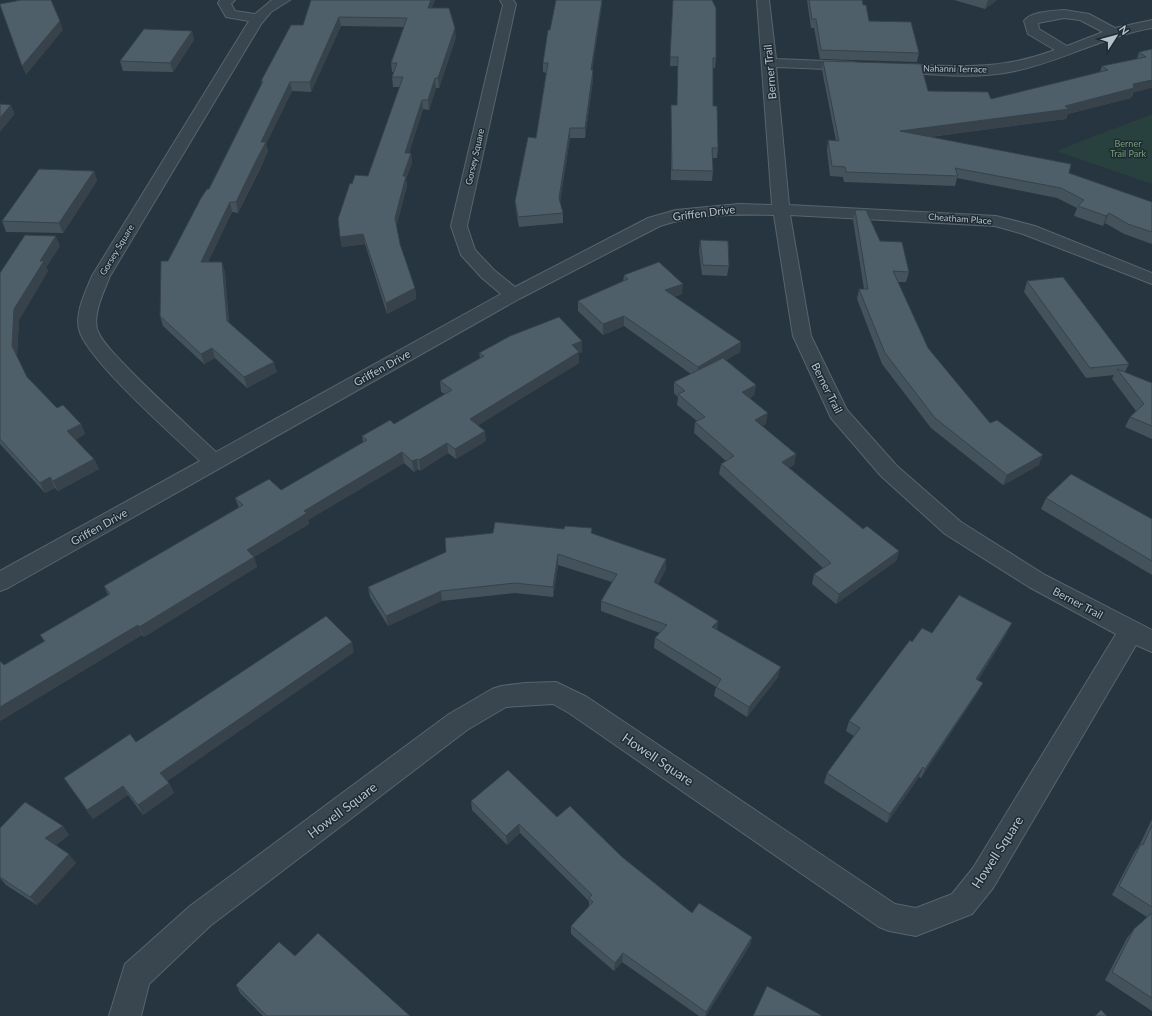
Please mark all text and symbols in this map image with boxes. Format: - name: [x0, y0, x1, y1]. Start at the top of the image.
- north arrow: [1096, 16, 1136, 56]
- text: N: [1117, 23, 1132, 37]
- street label: Berner Trail: [761, 44, 778, 100]
- street label: Nahanni Terrace: [923, 62, 987, 75]
- street label: Gorsey Square: [463, 127, 486, 186]
- park label: Berner Trail Park: [1110, 138, 1147, 159]
- street label: Griffen Drive: [672, 202, 736, 223]
- street label: Cheatham Place: [928, 211, 992, 226]
- street label: Gorsey Square: [97, 222, 136, 277]
- street label: Griffen Drive: [351, 347, 413, 388]
- street label: Berner Trail: [809, 360, 846, 415]
- street label: Griffen Drive: [68, 506, 130, 547]
- street label: Berner Trail: [1051, 584, 1106, 621]
- street label: Howell Square: [619, 729, 697, 789]
- street label: Howell Square: [304, 779, 380, 841]
- street label: Howell Square: [968, 813, 1026, 891]

